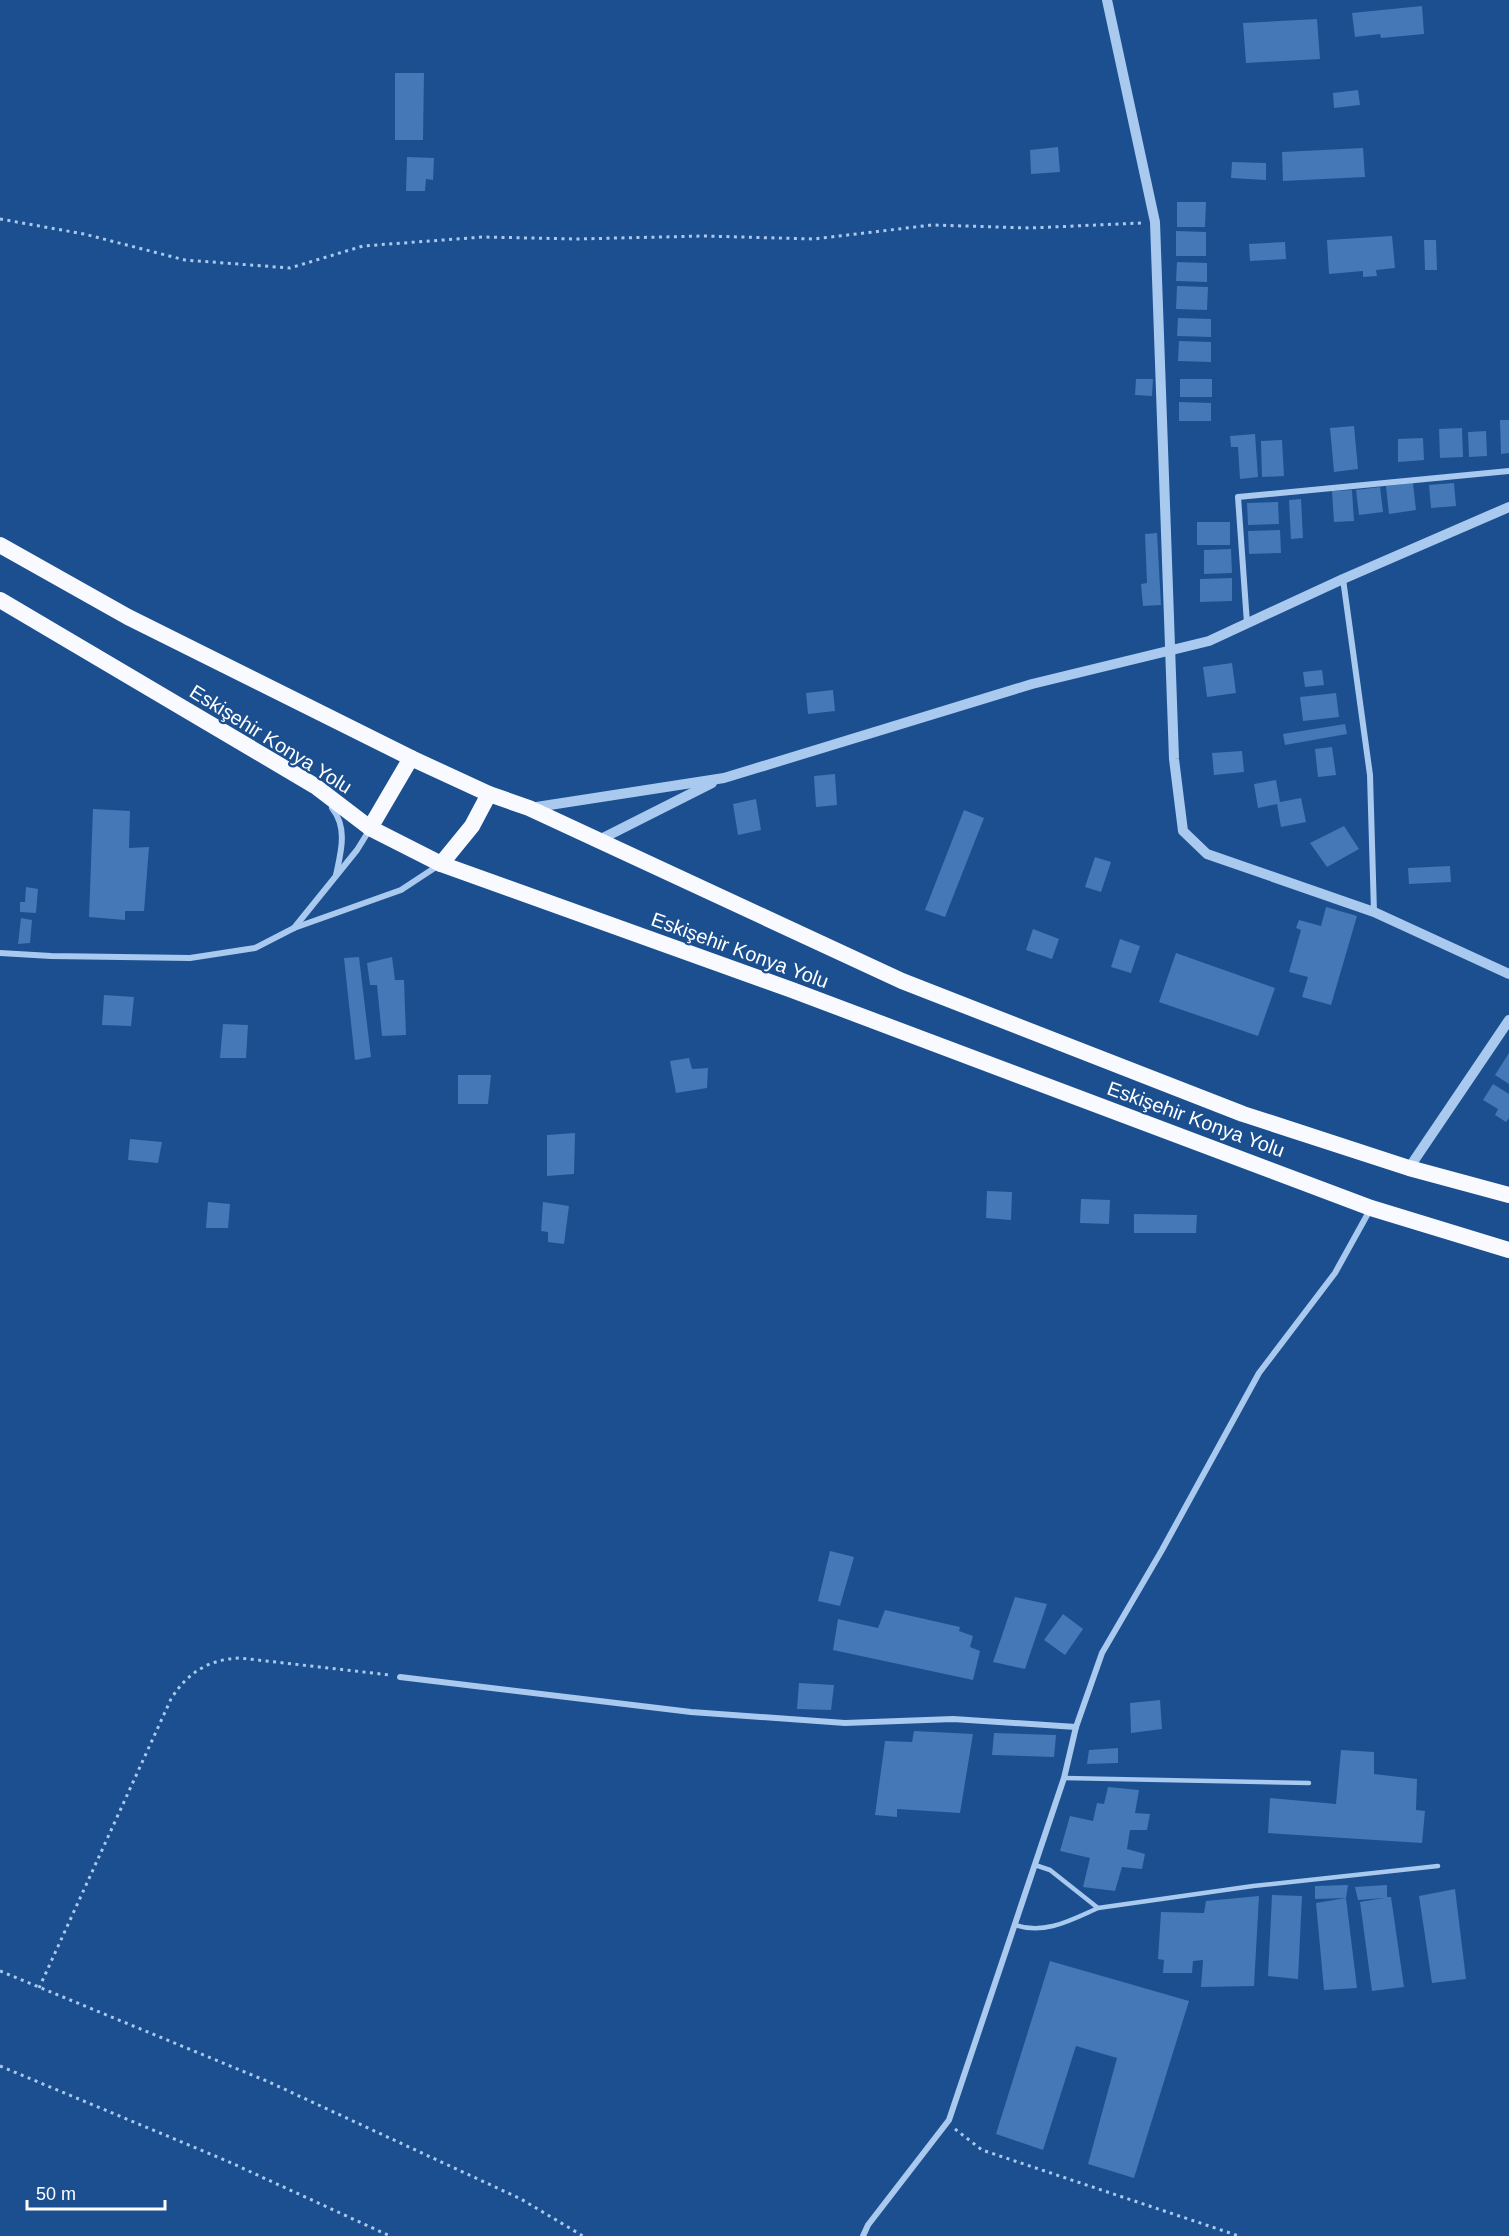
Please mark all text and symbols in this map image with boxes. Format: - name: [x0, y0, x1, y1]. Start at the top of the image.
- street label: Eskişehir Konya Yolu: [186, 680, 356, 798]
- street label: Eskişehir Konya Yolu: [648, 908, 832, 992]
- street label: Eskişehir Konya Yolu: [1104, 1077, 1288, 1161]
- scale bar: [27, 2173, 165, 2211]
- text: 50 m: [36, 2184, 76, 2204]

